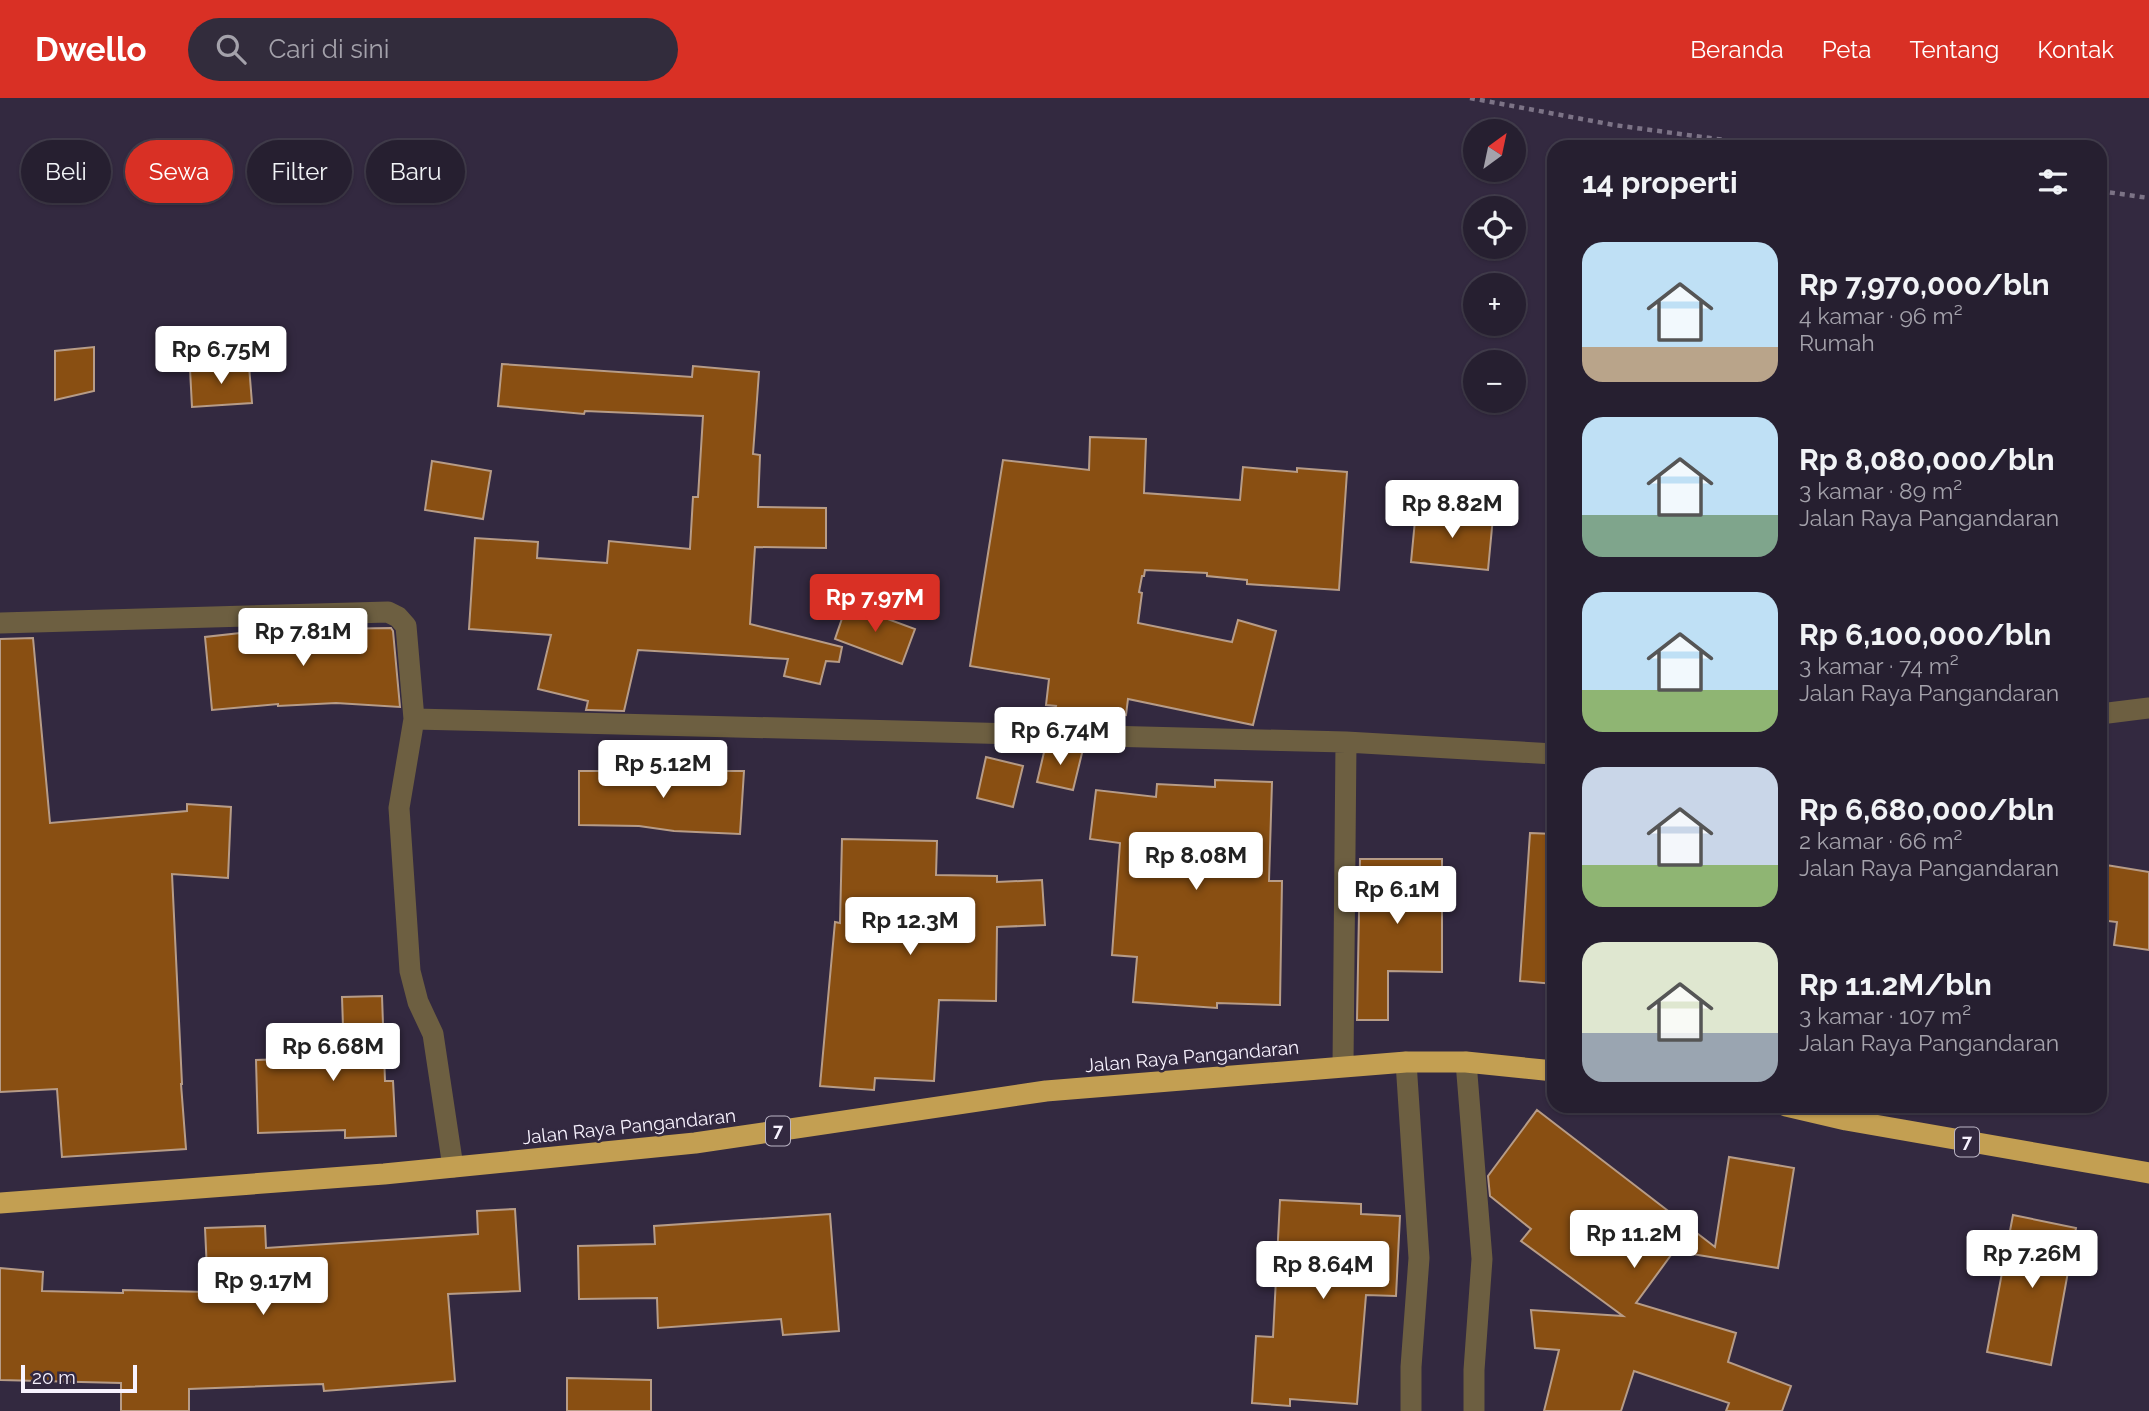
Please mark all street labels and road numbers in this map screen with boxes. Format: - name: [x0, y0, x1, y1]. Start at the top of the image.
- street label: Jalan Raya Pangandaran: [1084, 1036, 1300, 1076]
- street label: Jalan Raya Pangandaran: [521, 1104, 737, 1148]
- road number: 7: [766, 1116, 790, 1146]
- road number: 7: [1955, 1128, 1979, 1156]

